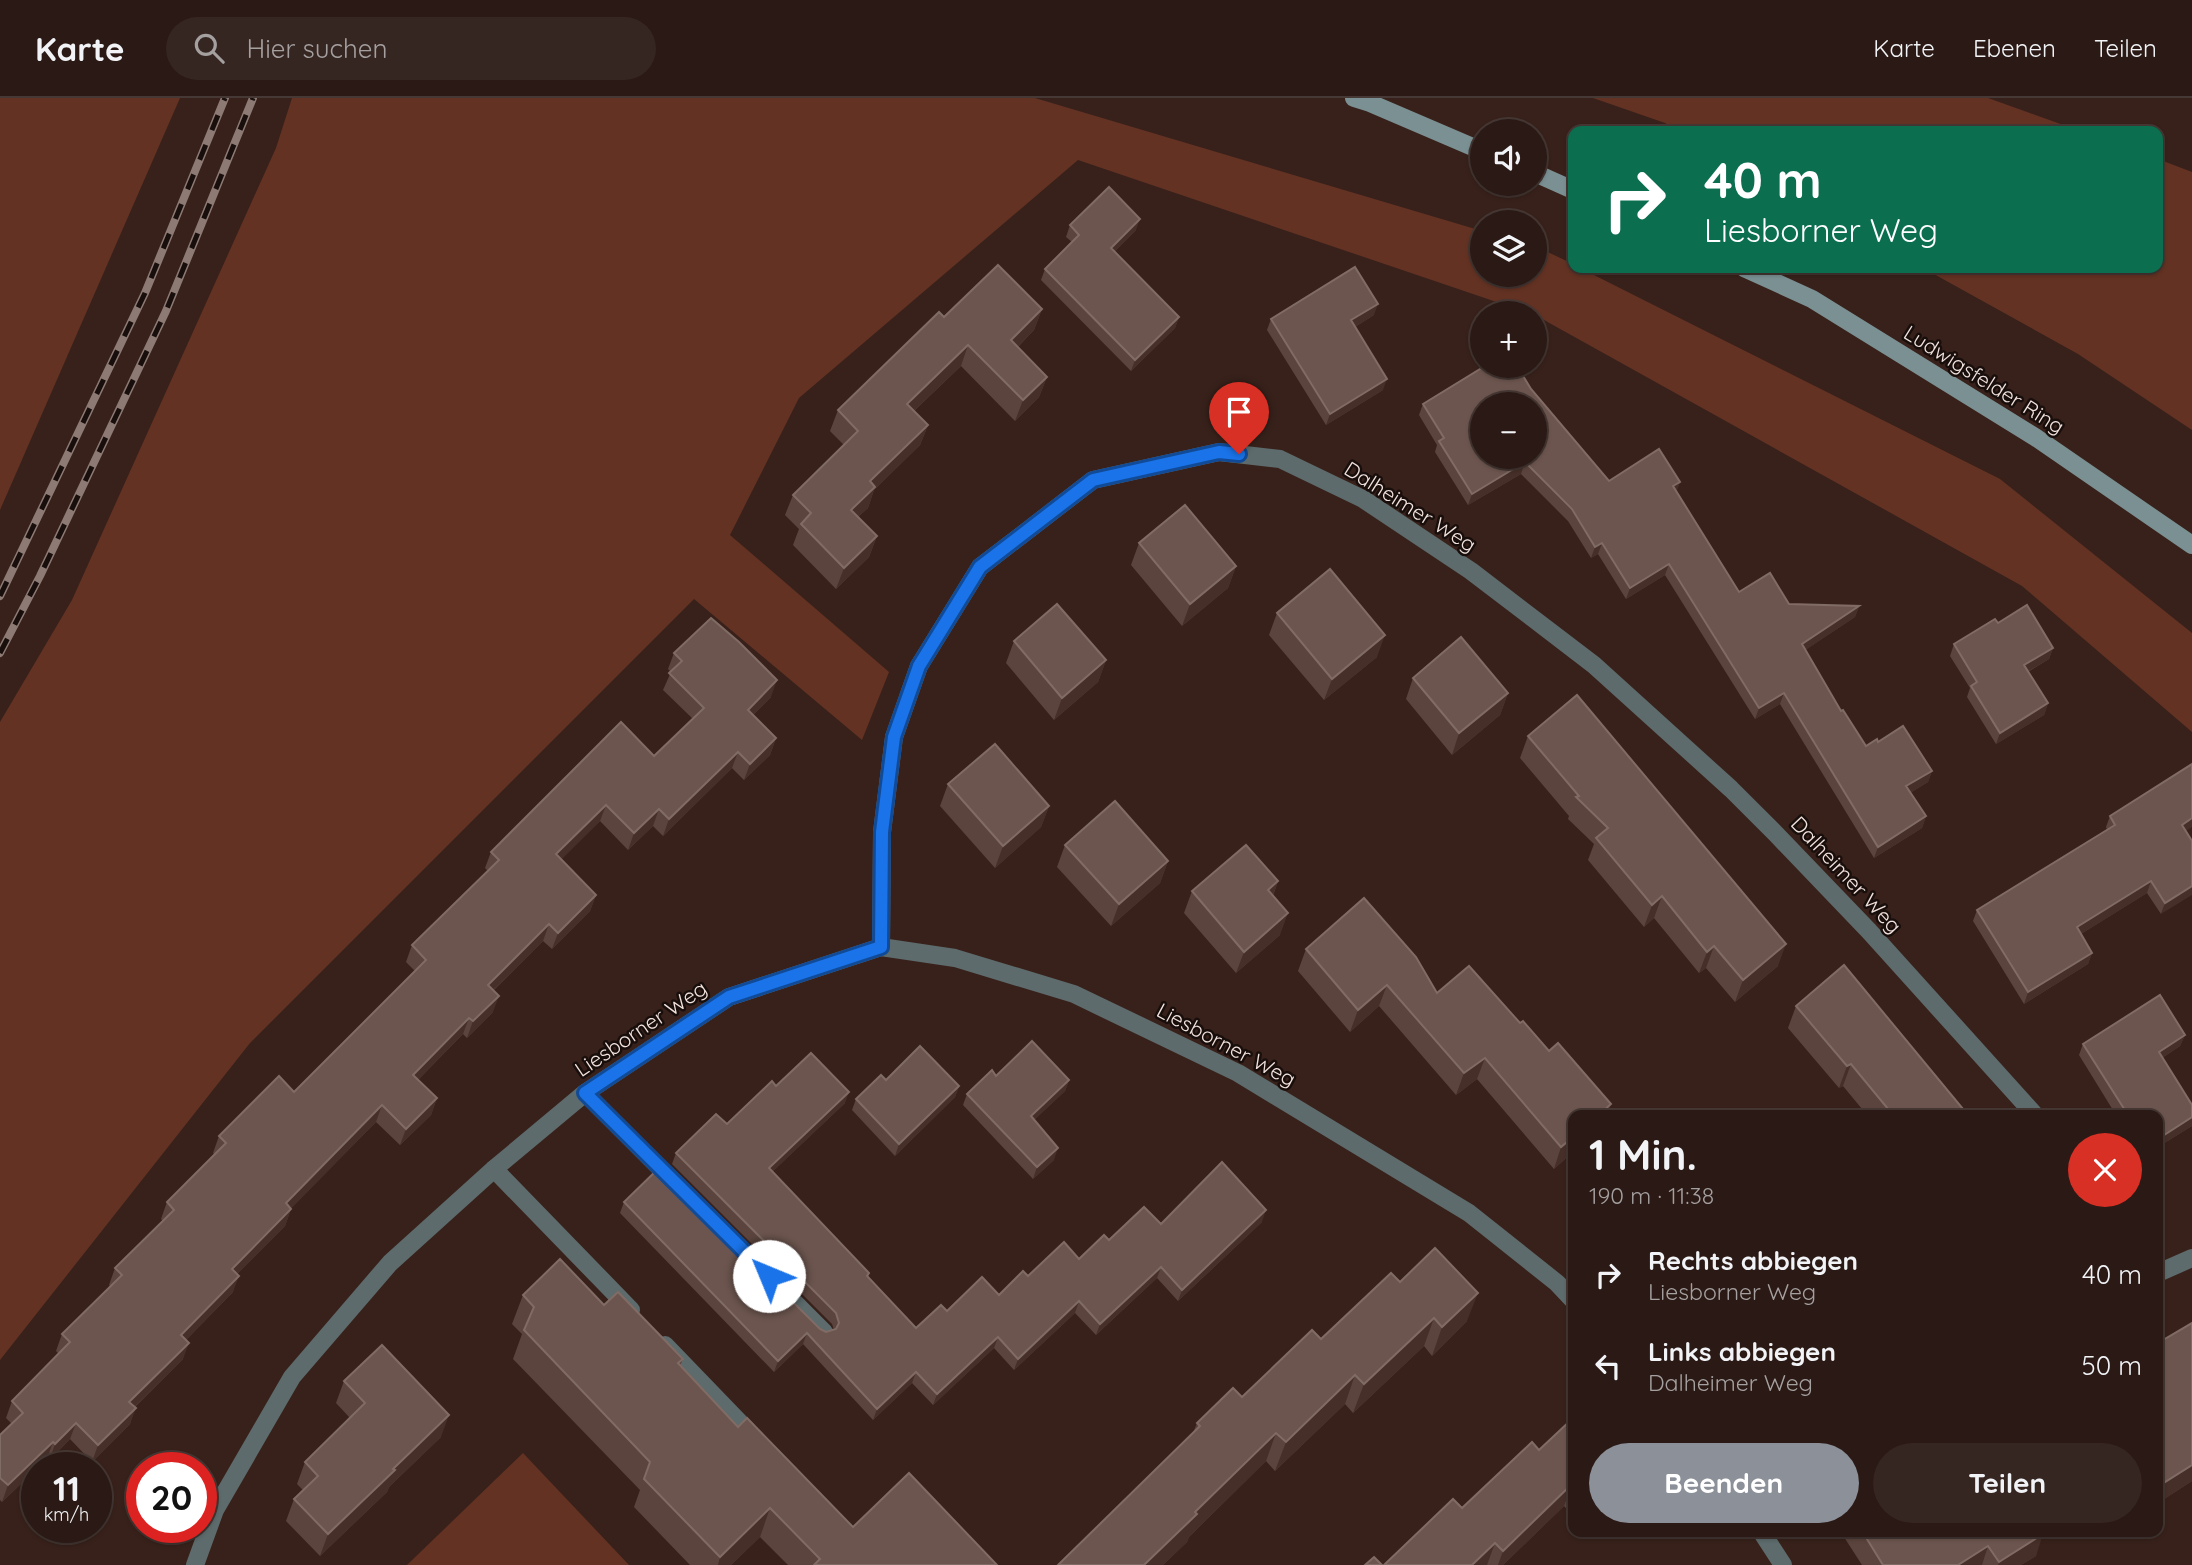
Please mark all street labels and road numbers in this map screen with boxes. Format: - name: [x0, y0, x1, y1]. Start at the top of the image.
- street label: Ludwigsfelder Ring: [1899, 319, 2070, 439]
- street label: Dalheimer Weg: [1340, 455, 1481, 557]
- street label: Dalheimer Weg: [1786, 810, 1908, 938]
- street label: Liesborner Weg: [570, 974, 711, 1082]
- street label: Liesborner Weg: [1153, 997, 1300, 1092]

